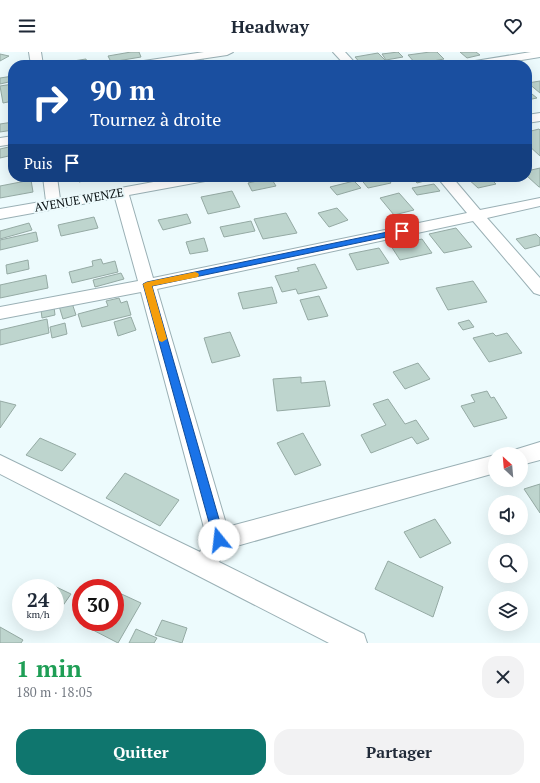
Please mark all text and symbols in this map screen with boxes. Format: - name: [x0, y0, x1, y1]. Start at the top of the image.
- text: Headway: [231, 14, 309, 38]
- icon: menu: [16, 15, 38, 37]
- icon: heart: [502, 15, 524, 37]
- text: 90 m: [90, 71, 155, 108]
- icon: right: [24, 76, 76, 128]
- text: Tournez à droite: [90, 107, 221, 131]
- icon: arrive: [61, 152, 83, 174]
- text: Puis: [24, 153, 53, 173]
- street label: AVENUE WENZE: [33, 184, 125, 215]
- pin: [385, 214, 419, 248]
- icon: arrive: [391, 220, 413, 242]
- north arrow: [488, 447, 528, 487]
- map controls: [488, 447, 528, 631]
- button: sound: [488, 495, 528, 535]
- position arrow: [198, 519, 240, 561]
- button: search: [488, 543, 528, 583]
- speed limit sign: 30: [72, 579, 124, 631]
- text: 24: [27, 586, 49, 613]
- button: layers: [488, 591, 528, 631]
- text: km/h: [26, 608, 50, 621]
- text: 1 min: [16, 652, 82, 684]
- button: close: [482, 656, 524, 698]
- text: 180 m · 18:05: [16, 683, 93, 701]
- button: Quitter: [16, 729, 266, 775]
- button: Partager: [274, 729, 524, 775]

